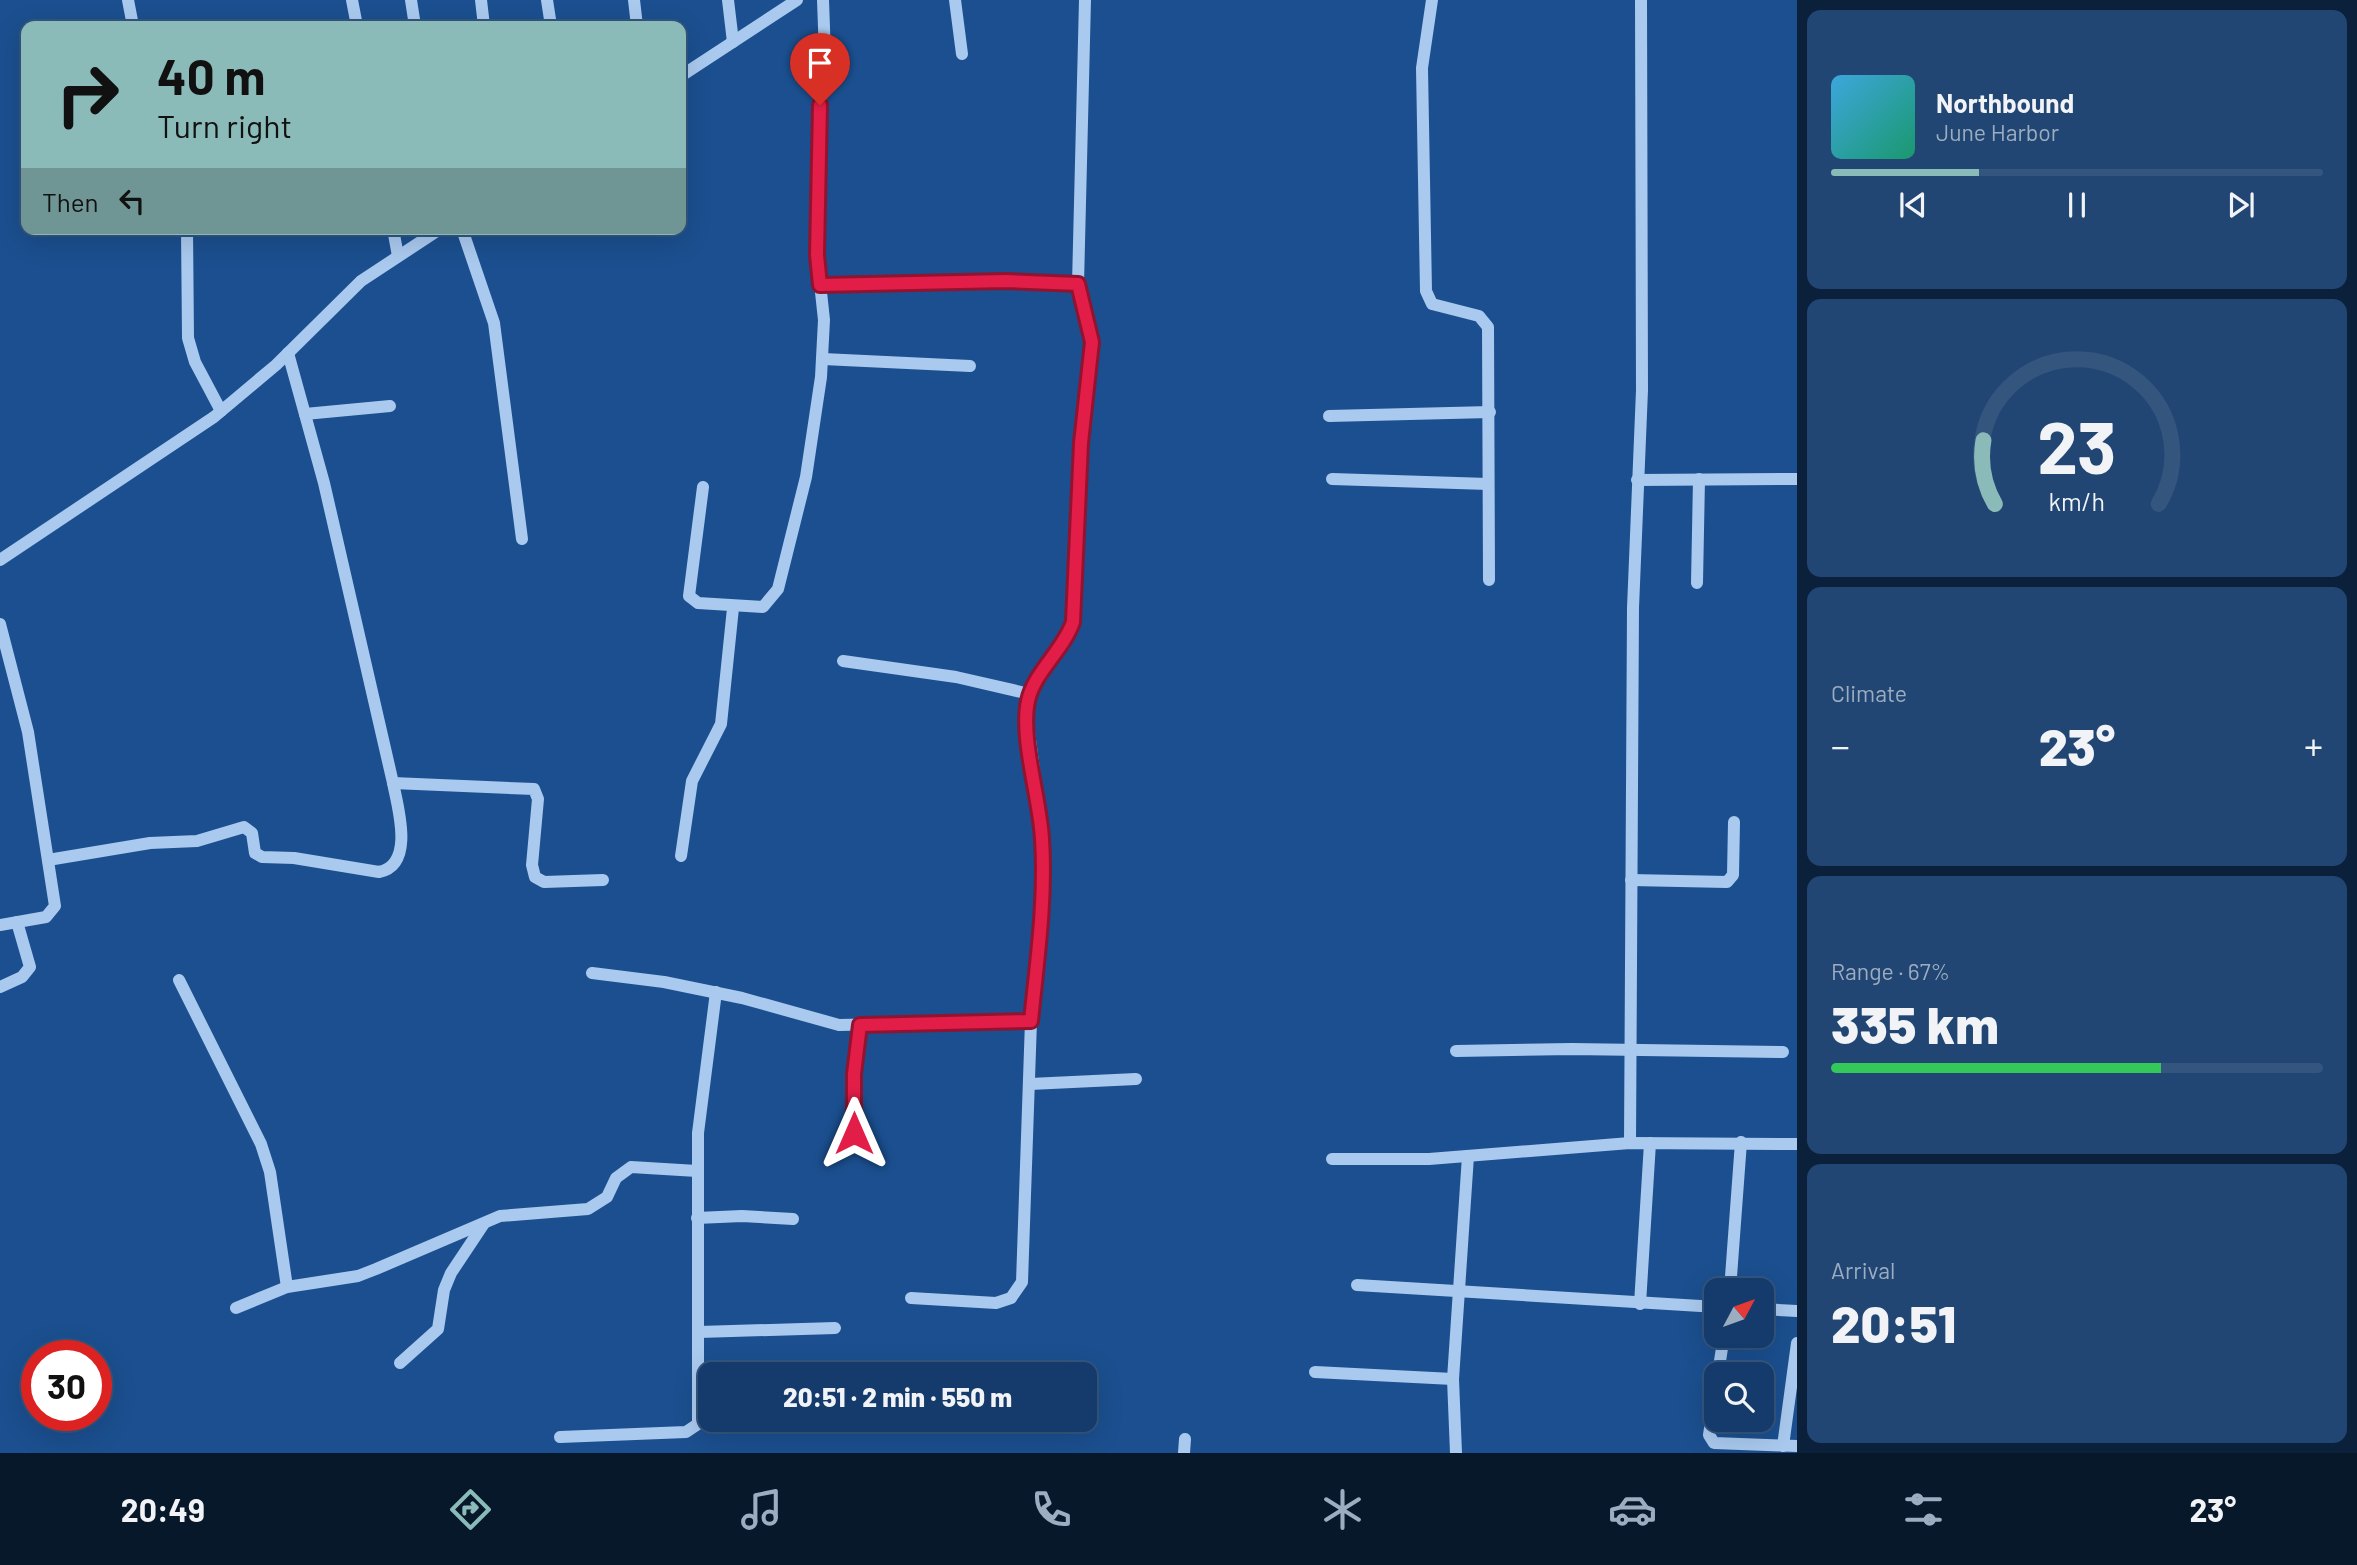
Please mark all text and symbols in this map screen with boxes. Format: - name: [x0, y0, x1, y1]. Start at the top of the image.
- pin: [790, 33, 850, 105]
- icon: arrive: [801, 44, 839, 82]
- text: 40 m: [157, 46, 265, 105]
- icon: right: [42, 49, 133, 140]
- text: Northbound: [1936, 87, 2074, 118]
- text: Turn right: [157, 106, 292, 144]
- text: June Harbor: [1936, 118, 2059, 146]
- icon: left: [113, 182, 151, 220]
- text: Then: [42, 186, 99, 217]
- icon: previous: [1894, 186, 1932, 224]
- icon: pause: [2058, 186, 2096, 224]
- icon: next: [2222, 186, 2260, 224]
- text: 23: [2037, 401, 2117, 489]
- text: km/h: [2049, 486, 2105, 516]
- text: Climate: [1831, 679, 1907, 707]
- text: 23°: [2039, 714, 2115, 776]
- text: −: [1831, 722, 1850, 768]
- text: +: [2304, 722, 2323, 768]
- text: Range · 67%: [1831, 957, 1950, 985]
- text: 335 km: [1831, 992, 1999, 1054]
- position arrow: [817, 1096, 891, 1170]
- text: Arrival: [1831, 1256, 1895, 1284]
- north arrow: [1704, 1278, 1774, 1348]
- map controls: [1704, 1278, 1774, 1432]
- text: 20:51: [1831, 1291, 1956, 1353]
- speed limit sign: 30: [21, 1340, 112, 1431]
- button: search: [1704, 1362, 1774, 1432]
- text: 20:51 · 2 min · 550 m: [783, 1381, 1012, 1412]
- icon: directions: [446, 1485, 495, 1534]
- icon: music: [737, 1485, 786, 1534]
- icon: phone: [1027, 1485, 1076, 1534]
- icon: climate: [1318, 1485, 1367, 1534]
- icon: car: [1608, 1485, 1657, 1534]
- icon: filters: [1899, 1485, 1948, 1534]
- text: 20:49: [121, 1490, 205, 1528]
- text: 23°: [2189, 1490, 2236, 1528]

